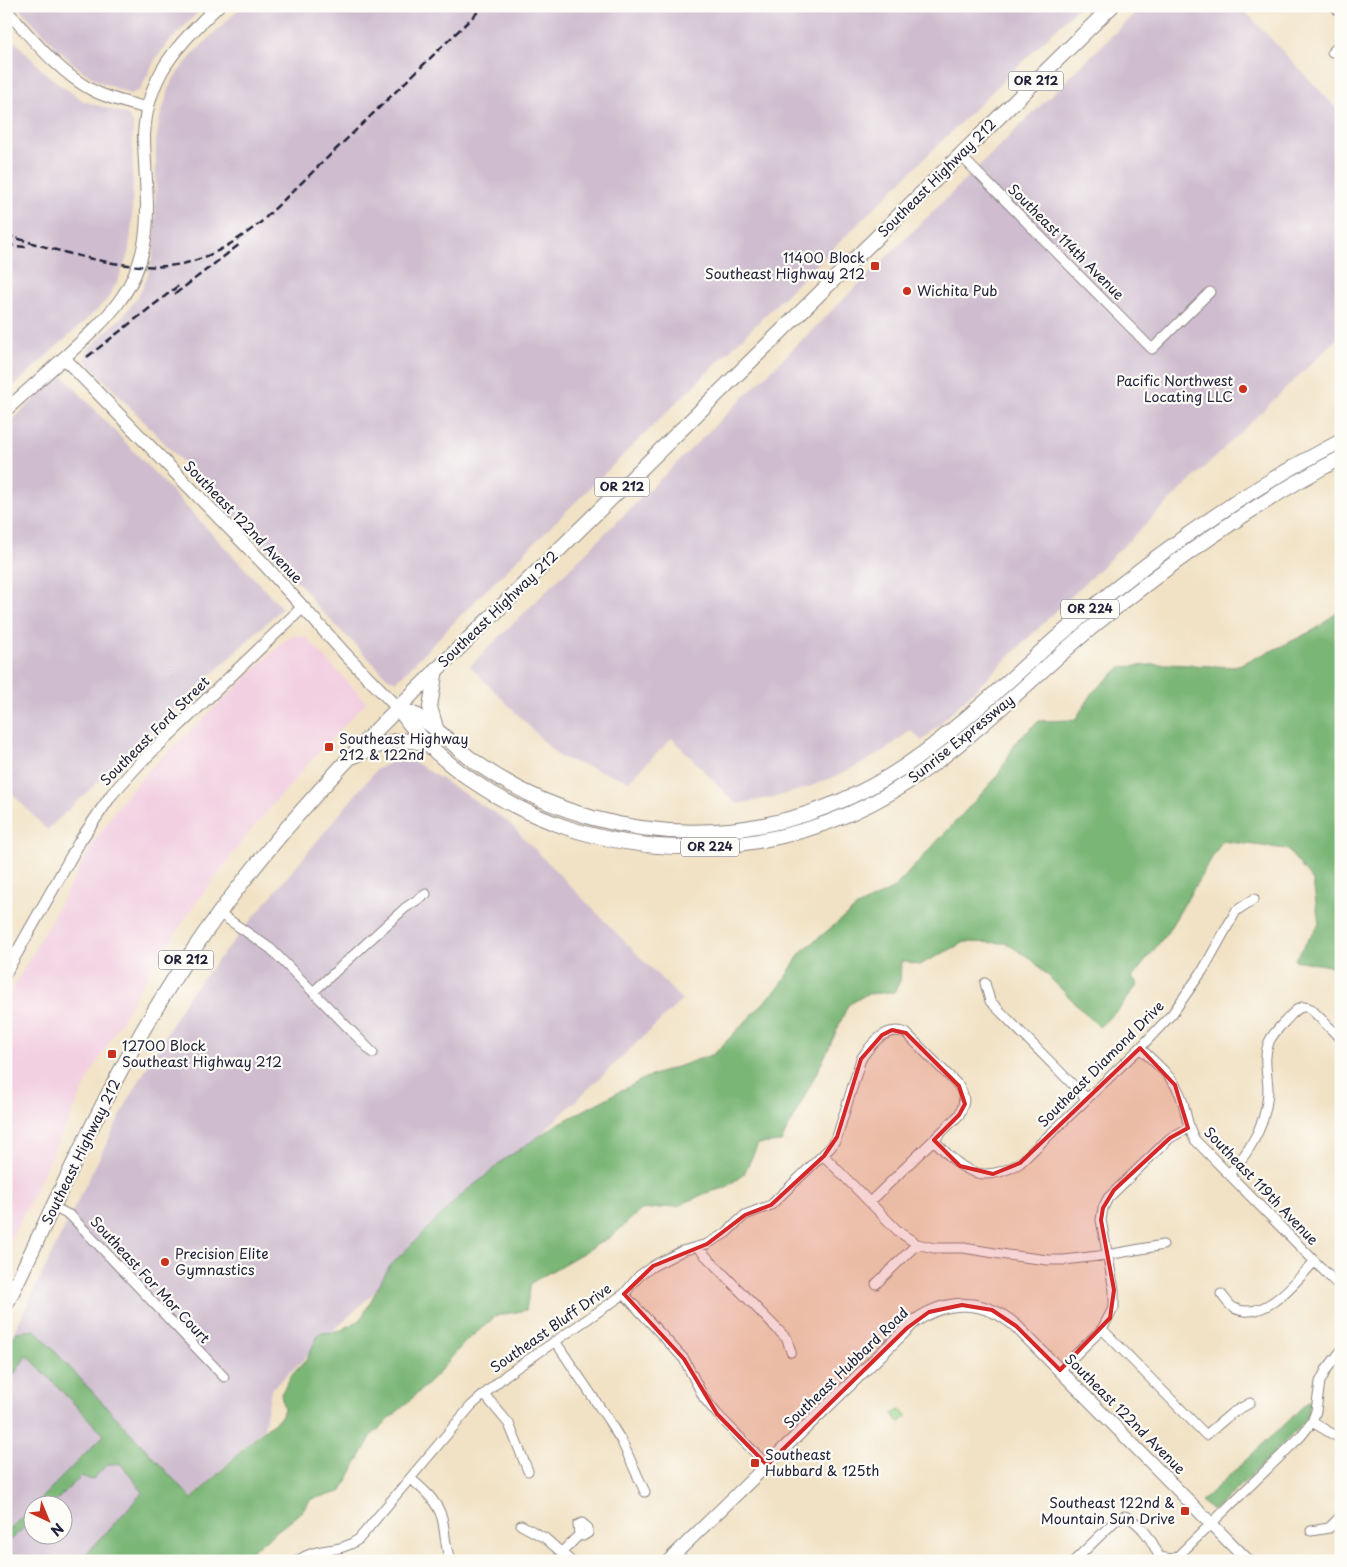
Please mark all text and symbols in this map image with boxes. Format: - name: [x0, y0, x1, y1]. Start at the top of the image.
- road number: OR 212: [1008, 72, 1064, 90]
- street label: Southeast Highway 212: [873, 114, 1001, 242]
- street label: Southeast 114th Avenue: [1004, 179, 1129, 305]
- place label: 11400 Block Southeast Highway 212: [705, 247, 865, 284]
- marker: 11400 Block Southeast Highway 212: [869, 260, 881, 272]
- place label: Wichita Pub: [917, 280, 998, 301]
- marker: Wichita Pub: [901, 285, 913, 297]
- place label: Pacific Northwest Locating LLC: [1116, 370, 1233, 407]
- marker: Pacific Northwest Locating LLC: [1237, 383, 1249, 395]
- street label: Southeast 122nd Avenue: [179, 456, 308, 588]
- road number: OR 212: [594, 478, 650, 497]
- street label: Southeast Highway 212: [433, 545, 563, 672]
- road number: OR 224: [1061, 600, 1119, 618]
- street label: Southeast Ford Street: [95, 671, 214, 790]
- street label: Sunrise Expressway: [903, 689, 1018, 788]
- place label: Southeast Highway 212 & 122nd: [339, 728, 468, 765]
- marker: Southeast Highway 212 & 122nd: [323, 741, 335, 753]
- road number: OR 224: [681, 838, 739, 856]
- road number: OR 212: [158, 950, 214, 970]
- street label: Southeast Diamond Drive: [1033, 996, 1169, 1132]
- place label: 12700 Block Southeast Highway 212: [122, 1035, 282, 1072]
- marker: 12700 Block Southeast Highway 212: [106, 1048, 118, 1060]
- street label: Southeast Highway 212: [36, 1075, 125, 1228]
- street label: Southeast 119th Avenue: [1199, 1122, 1324, 1250]
- street label: Southeast For Mor Court: [86, 1211, 215, 1348]
- place label: Precision Elite Gymnastics: [175, 1243, 269, 1280]
- marker: Precision Elite Gymnastics: [159, 1256, 171, 1268]
- street label: Southeast Bluff Drive: [486, 1278, 616, 1377]
- street label: Southeast Hubbard Road: [779, 1302, 913, 1433]
- street label: Southeast 122nd Avenue: [1060, 1349, 1191, 1479]
- place label: Southeast Hubbard & 125th: [765, 1444, 879, 1481]
- marker: Southeast Hubbard & 125th: [749, 1457, 761, 1469]
- place label: Southeast 122nd & Mountain Sun Drive: [1041, 1492, 1175, 1529]
- north arrow: [22, 1494, 72, 1544]
- marker: Southeast 122nd & Mountain Sun Drive: [1179, 1505, 1191, 1517]
- text: N: [46, 1518, 69, 1541]

